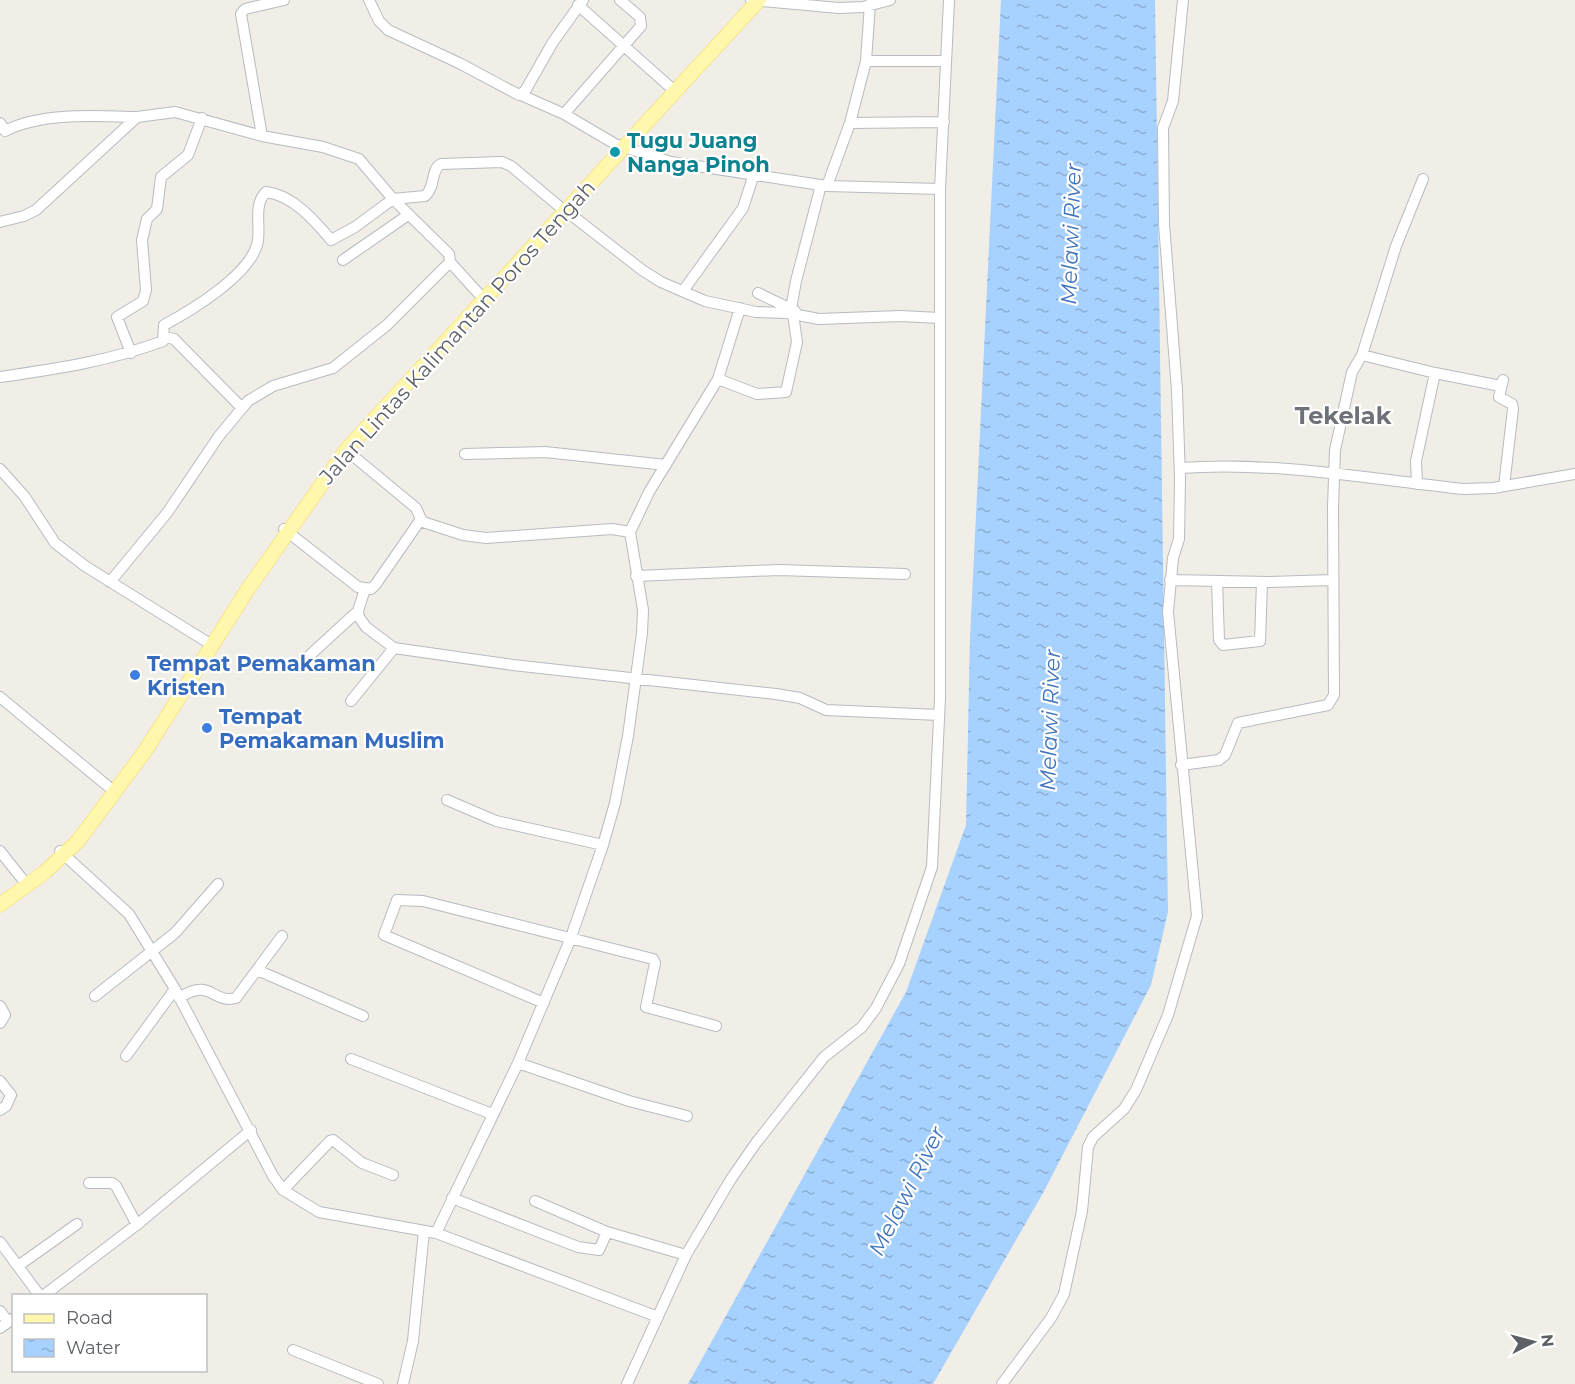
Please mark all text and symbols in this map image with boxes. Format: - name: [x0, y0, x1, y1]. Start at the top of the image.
- place label: Tugu Juang Nanga Pinoh: [627, 128, 770, 177]
- marker: Tugu Juang Nanga Pinoh: [608, 145, 622, 159]
- water label: Melawi River: [1055, 162, 1087, 305]
- street label: Jalan Lintas Kalimantan Poros Tengah: [313, 175, 600, 490]
- district label: Tekelak: [1295, 401, 1392, 430]
- water label: Melawi River: [1034, 648, 1066, 791]
- place label: Tempat Pemakaman Kristen: [147, 651, 376, 700]
- marker: Tempat Pemakaman Kristen: [128, 668, 142, 682]
- place label: Tempat Pemakaman Muslim: [219, 704, 445, 753]
- marker: Tempat Pemakaman Muslim: [200, 721, 214, 735]
- water label: Melawi River: [863, 1121, 952, 1260]
- legend: [12, 1294, 207, 1372]
- text: Road: [66, 1307, 113, 1329]
- north arrow: [1503, 1312, 1563, 1372]
- text: N: [1537, 1333, 1558, 1348]
- text: Water: [66, 1337, 121, 1359]

